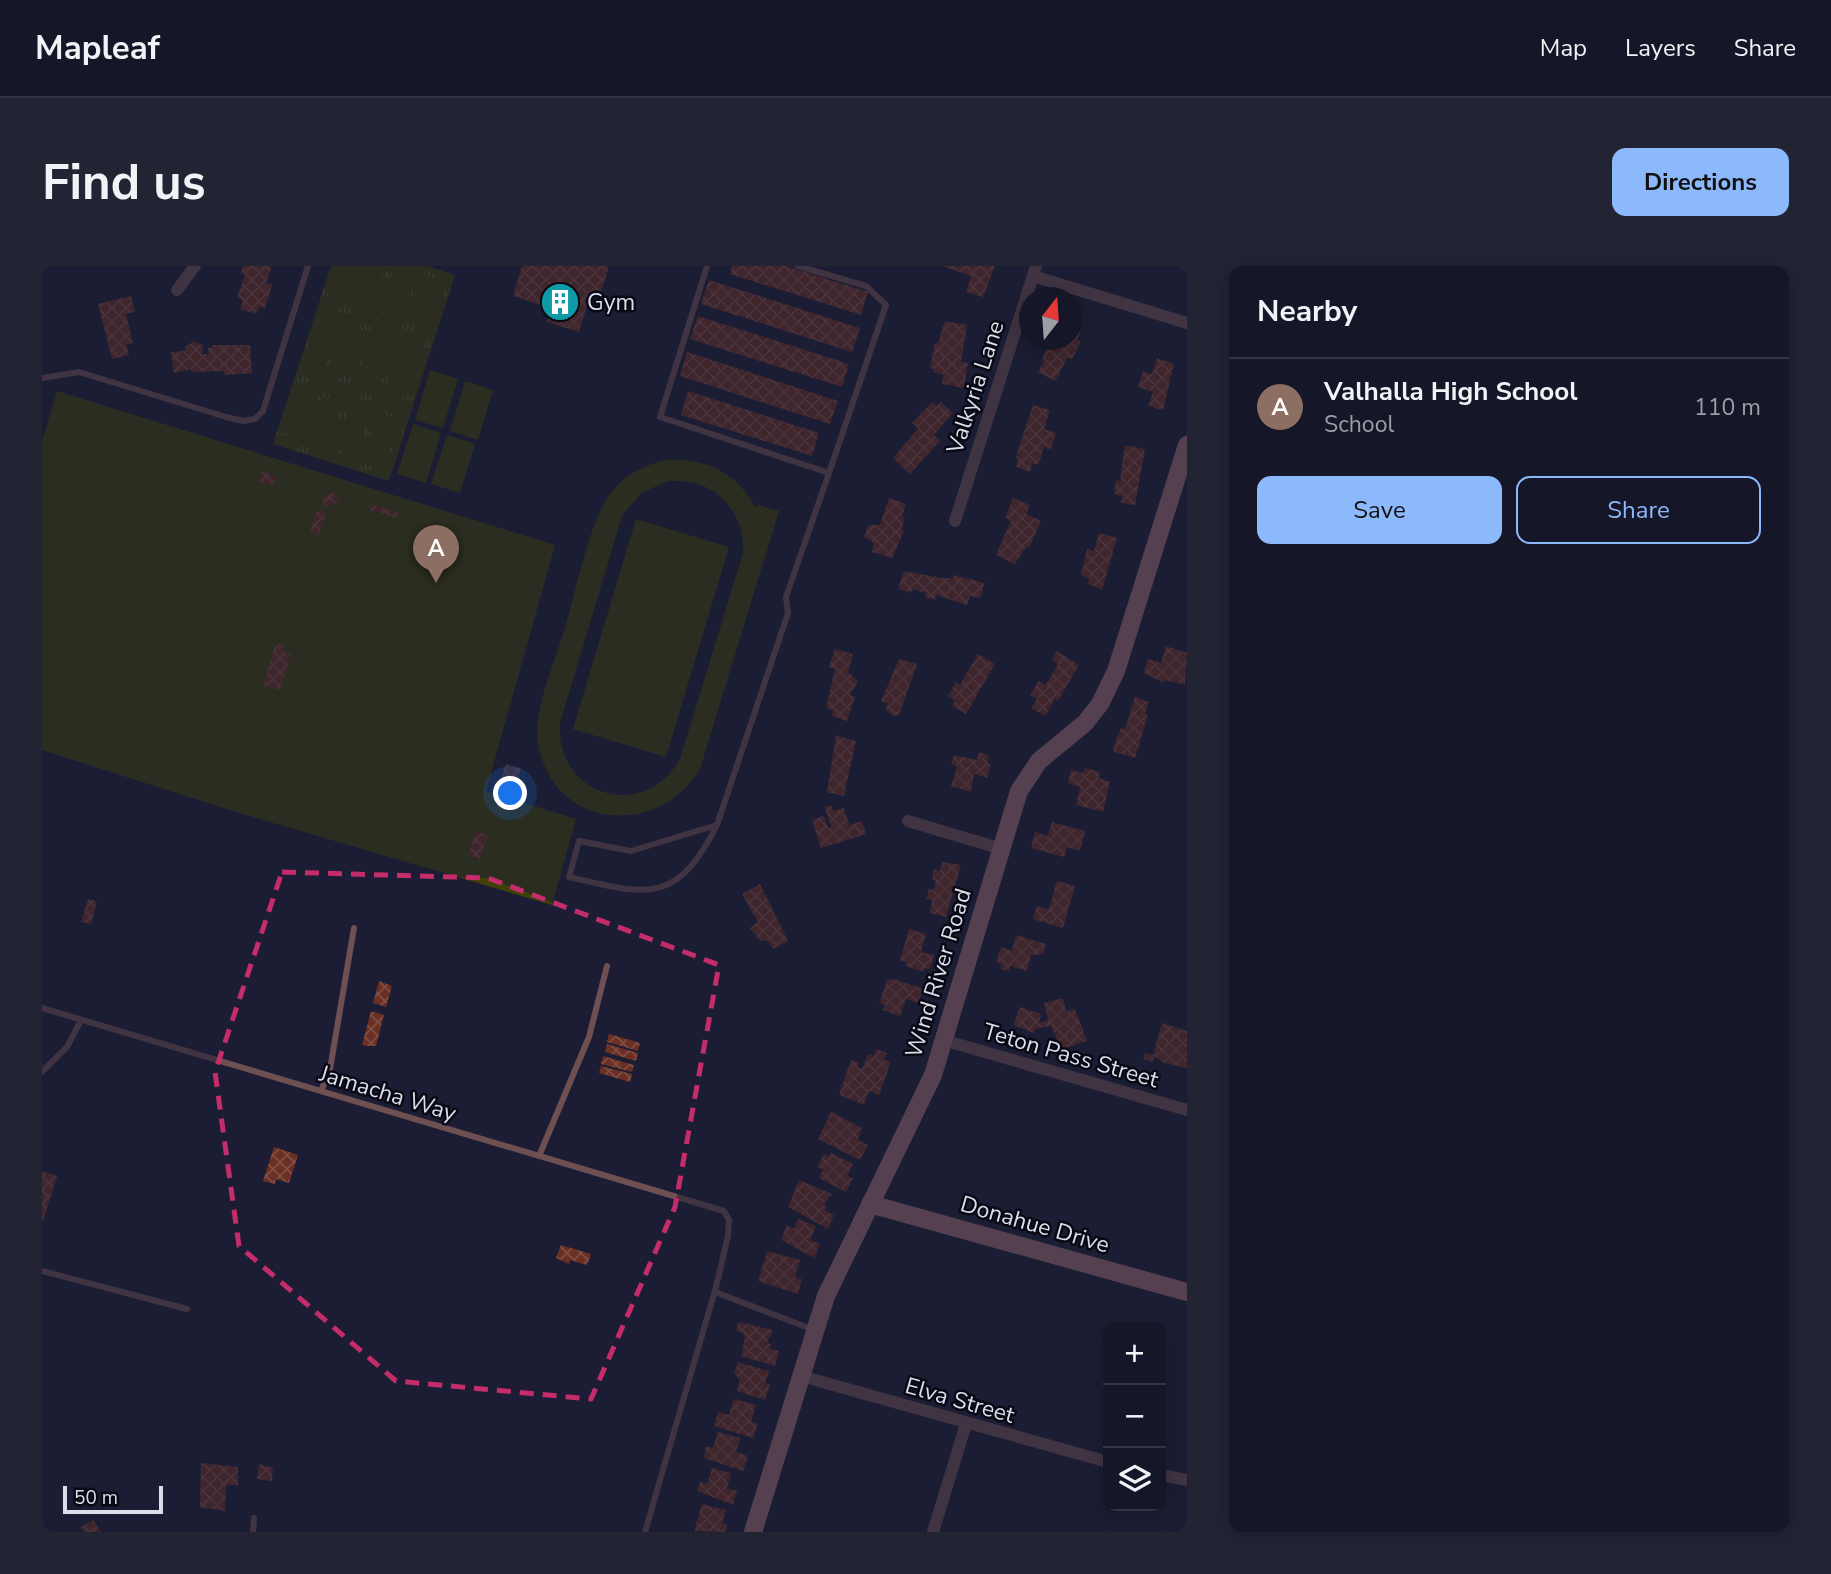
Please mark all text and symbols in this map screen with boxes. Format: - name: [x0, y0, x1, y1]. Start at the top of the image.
- text: Mapleaf: [35, 26, 160, 71]
- text: Map: [1540, 32, 1587, 64]
- text: Layers: [1625, 32, 1696, 64]
- text: Share: [1734, 32, 1796, 64]
- button: Directions: [1612, 148, 1789, 216]
- text: Find us: [42, 149, 206, 216]
- building icon: Gym: [539, 281, 581, 323]
- place label: Gym: [587, 287, 635, 318]
- north arrow: [1019, 287, 1082, 350]
- text: Nearby: [1257, 291, 1357, 332]
- street label: Valkyria Lane: [939, 317, 1012, 459]
- text: Valhalla High School: [1324, 374, 1578, 409]
- text: A: [1271, 392, 1289, 423]
- text: 110 m: [1694, 392, 1761, 423]
- text: School: [1324, 409, 1394, 440]
- button: Save: [1257, 476, 1502, 544]
- button: Share: [1516, 476, 1761, 544]
- pin: A: [413, 525, 459, 583]
- your location: [493, 776, 527, 810]
- street label: Wind River Road: [898, 885, 979, 1062]
- street label: Teton Pass Street: [980, 1016, 1163, 1096]
- street label: Jamacha Way: [315, 1058, 460, 1129]
- street label: Donahue Drive: [957, 1188, 1113, 1261]
- map controls: [1103, 1322, 1166, 1511]
- button: +: [1103, 1322, 1166, 1385]
- street label: Elva Street: [902, 1370, 1019, 1431]
- button: −: [1103, 1385, 1166, 1448]
- button: layers: [1103, 1448, 1166, 1511]
- scale bar: [63, 1483, 163, 1515]
- text: 50 m: [74, 1485, 118, 1511]

